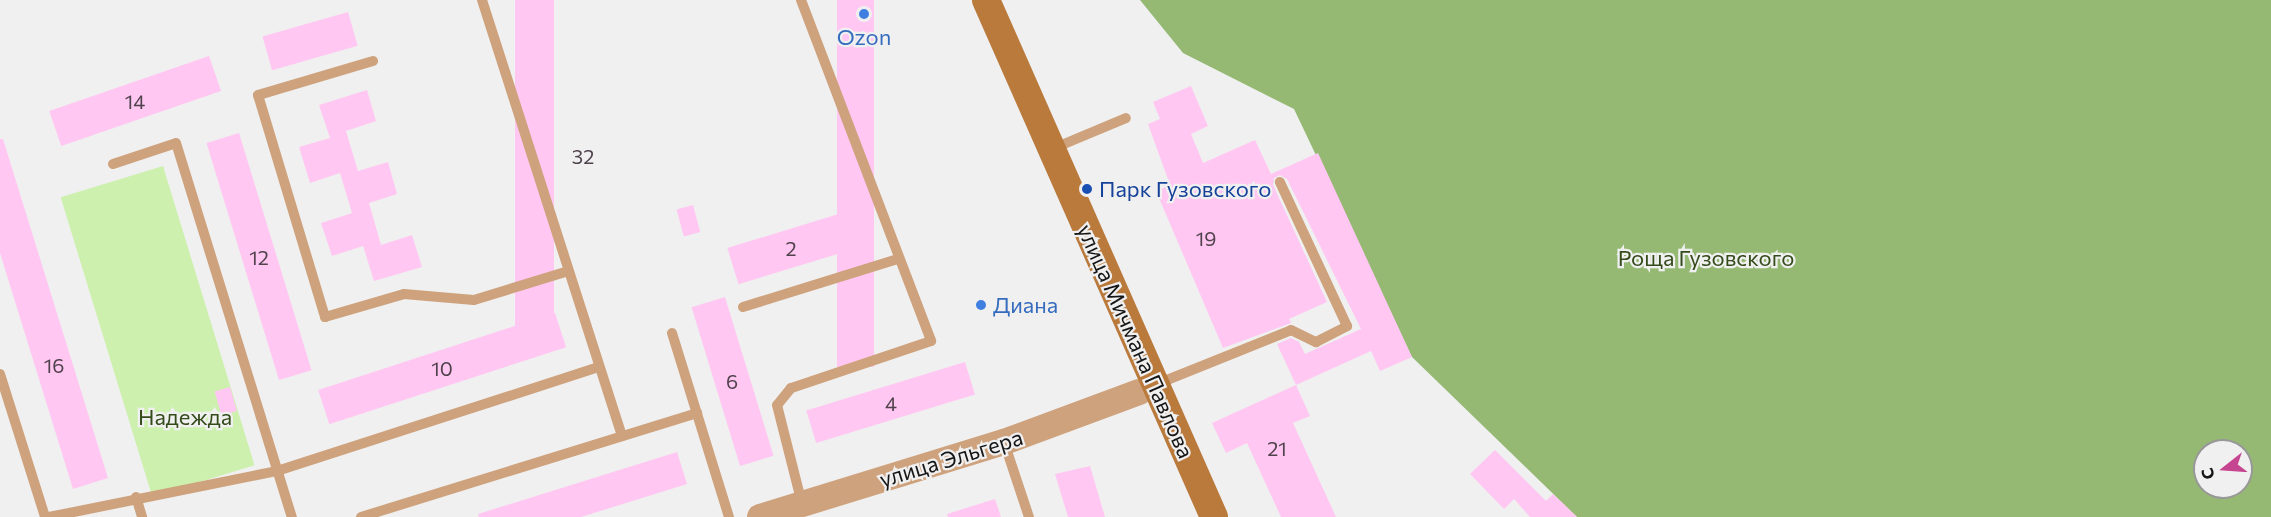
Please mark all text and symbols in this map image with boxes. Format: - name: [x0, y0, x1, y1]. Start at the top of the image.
- marker: Ozon: [857, 7, 871, 21]
- place label: Ozon: [837, 24, 891, 50]
- house number: 14: [125, 89, 145, 113]
- house number: 32: [572, 144, 594, 168]
- place label: Парк Гузовского: [1099, 176, 1271, 202]
- marker: Парк Гузовского: [1080, 182, 1094, 196]
- street label: улица Мичмана Павлова: [1072, 220, 1200, 462]
- house number: 19: [1196, 226, 1216, 250]
- house number: 2: [785, 236, 797, 260]
- house number: 12: [249, 245, 269, 269]
- park label: Роща Гузовского: [1618, 245, 1794, 271]
- place label: Диана: [993, 292, 1058, 318]
- marker: Диана: [974, 298, 988, 312]
- house number: 16: [44, 353, 64, 377]
- house number: 10: [431, 356, 453, 380]
- house number: 6: [726, 369, 738, 393]
- house number: 4: [885, 391, 897, 415]
- park label: Надежда: [138, 404, 232, 430]
- street label: улица Эльгера: [876, 424, 1026, 492]
- house number: 21: [1267, 436, 1287, 460]
- north arrow: [2193, 439, 2253, 499]
- text: С: [2197, 466, 2218, 482]

